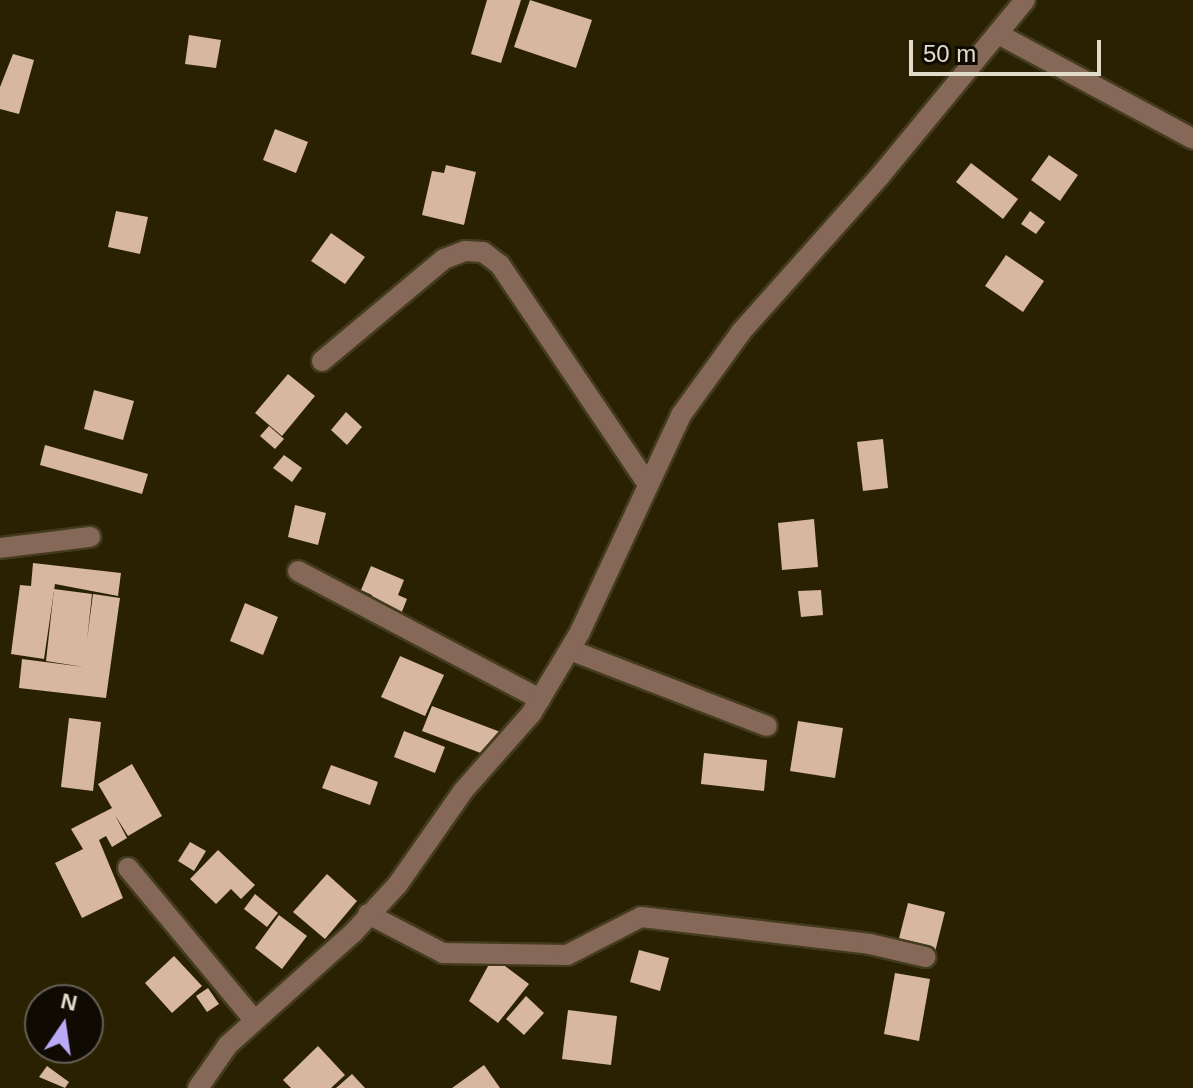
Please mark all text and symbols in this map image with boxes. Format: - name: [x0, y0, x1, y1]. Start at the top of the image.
- scale bar: [913, 24, 1105, 74]
- text: 50 m: [923, 40, 976, 67]
- north arrow: [24, 984, 104, 1064]
- text: N: [59, 988, 80, 1016]

